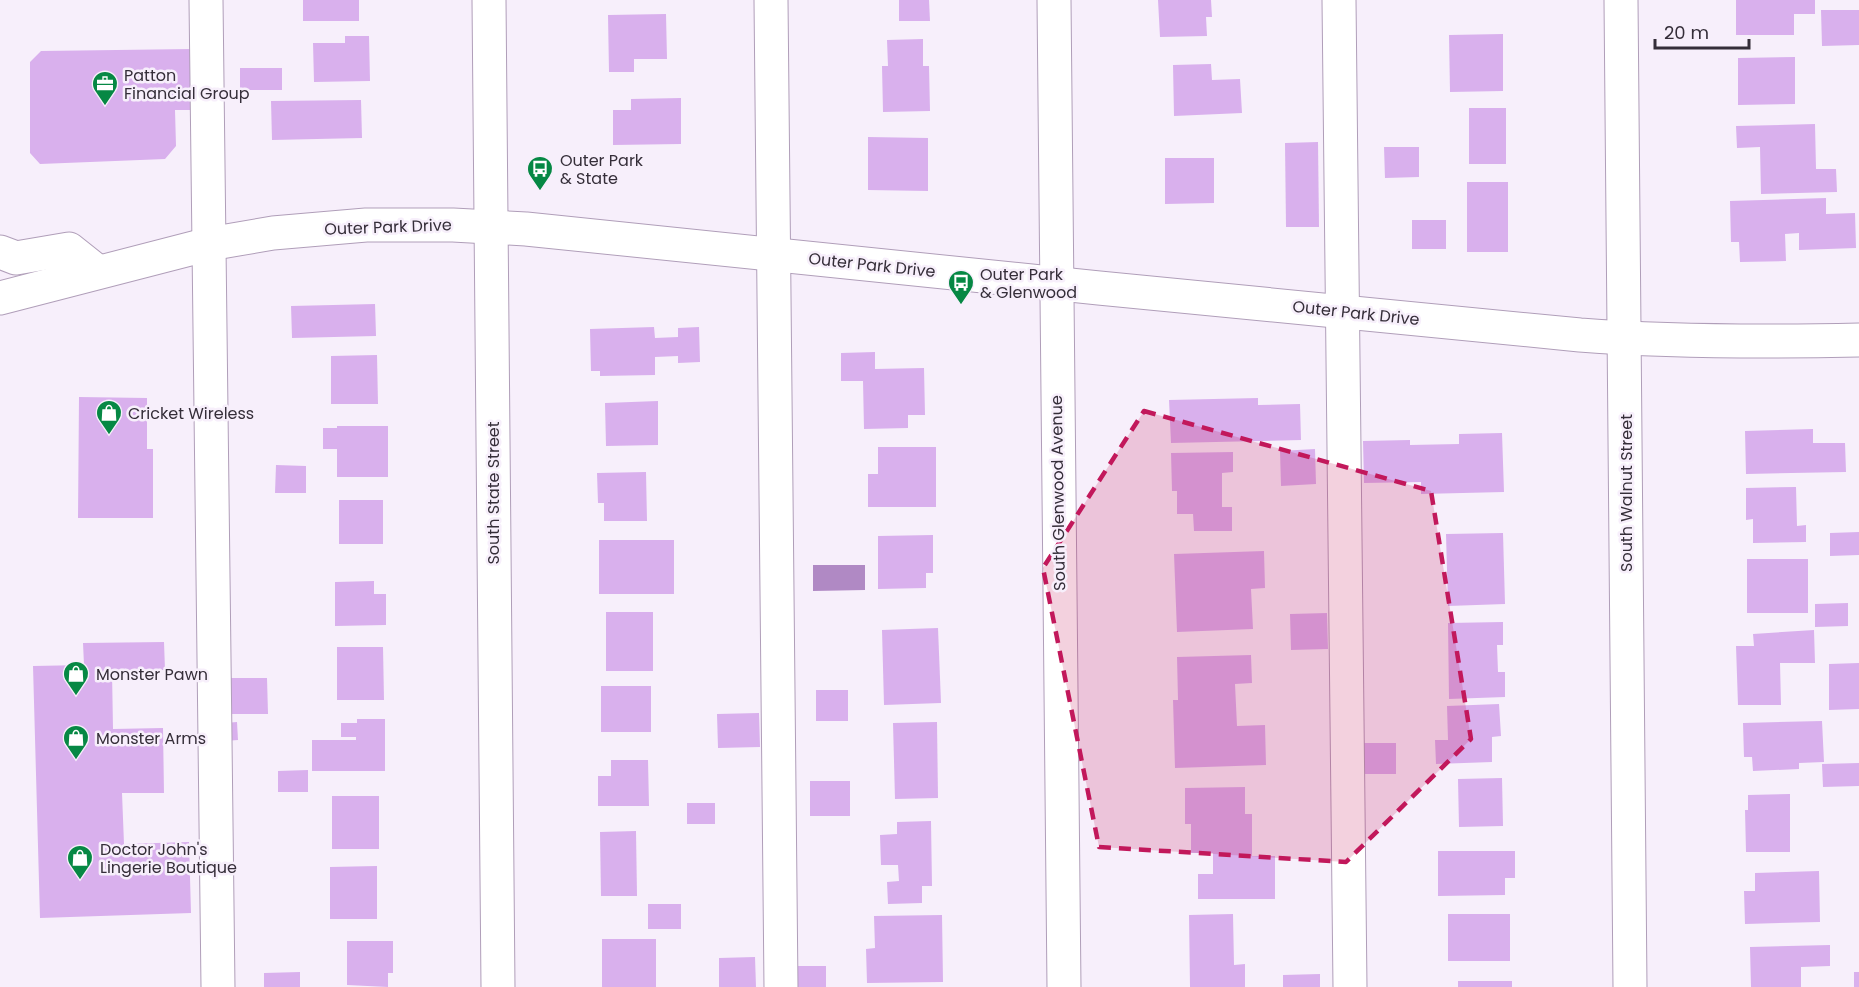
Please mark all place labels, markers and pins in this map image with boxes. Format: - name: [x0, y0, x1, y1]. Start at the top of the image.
- place label: Patton Financial Group: [124, 64, 250, 105]
- office icon: Patton Financial Group: [90, 69, 120, 107]
- place label: Outer Park & State: [560, 149, 644, 190]
- bus stop icon: Outer Park & State: [525, 154, 555, 192]
- place label: Outer Park & Glenwood: [980, 263, 1077, 304]
- bus stop icon: Outer Park & Glenwood: [946, 268, 976, 306]
- shop icon: Cricket Wireless: [94, 398, 124, 436]
- place label: Cricket Wireless: [128, 402, 254, 425]
- shop icon: Monster Pawn: [61, 659, 91, 697]
- place label: Monster Pawn: [96, 663, 208, 686]
- shop icon: Monster Arms: [61, 723, 91, 761]
- place label: Monster Arms: [96, 727, 206, 750]
- place label: Doctor John's Lingerie Boutique: [100, 838, 237, 879]
- shop icon: Doctor John's Lingerie Boutique: [65, 843, 95, 881]

